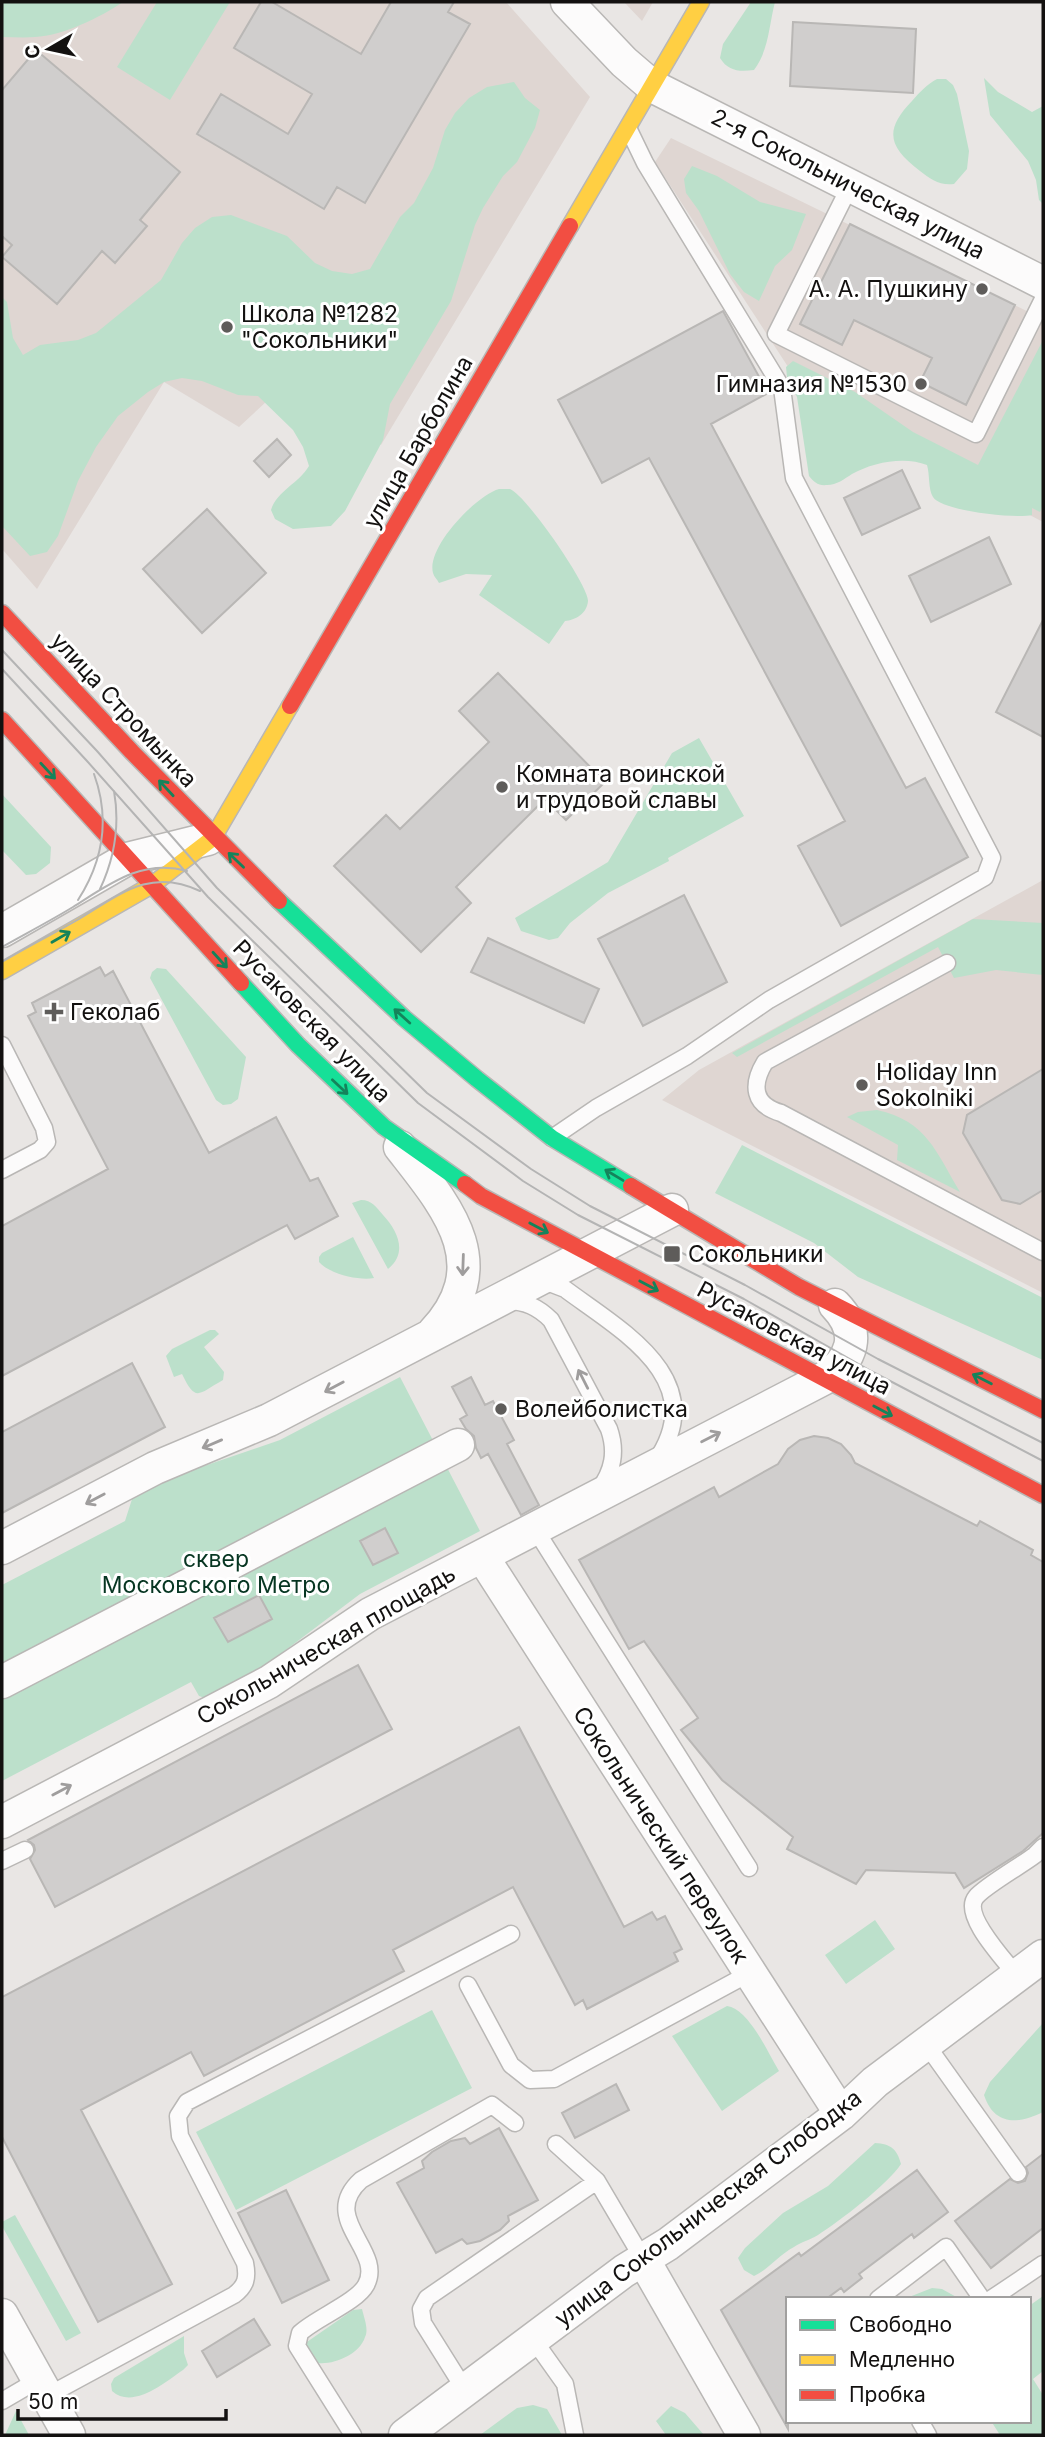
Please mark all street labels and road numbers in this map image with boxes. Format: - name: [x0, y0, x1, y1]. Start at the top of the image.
- street label: 2-я Сокольническая улица: [707, 103, 989, 265]
- street label: улица Барболина: [357, 351, 479, 533]
- street label: улица Стромынка: [45, 627, 203, 793]
- street label: Русаковская улица: [227, 934, 397, 1108]
- street label: Русаковская улица: [692, 1275, 896, 1401]
- street label: Сокольническая площадь: [192, 1559, 460, 1731]
- street label: Сокольнический переулок: [567, 1701, 755, 1969]
- street label: улица Сокольническая Слободка: [549, 2083, 867, 2333]

